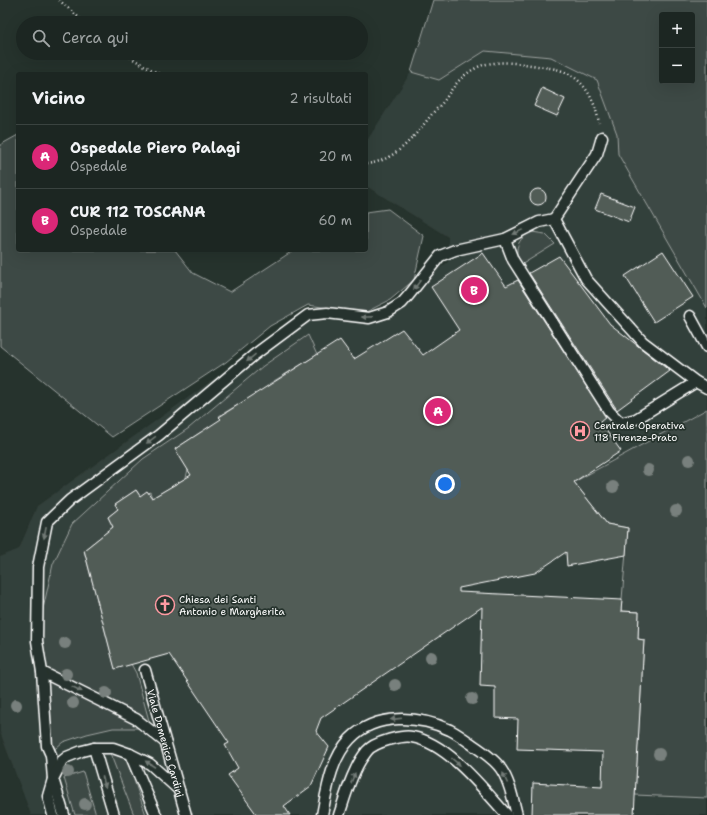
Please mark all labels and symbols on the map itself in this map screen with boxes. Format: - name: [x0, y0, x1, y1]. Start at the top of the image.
- one-way arrow: [512, 229, 524, 235]
- pin: B: [461, 275, 487, 305]
- one-way arrow: [413, 280, 421, 290]
- one-way arrow: [360, 314, 373, 320]
- one-way arrow: [246, 353, 257, 362]
- pin: A: [425, 396, 451, 426]
- place label: Centrale Operativa 118 Firenze-Prato: [594, 419, 686, 444]
- hospital icon: Centrale Operativa 118 Firenze-Prato: [569, 420, 591, 442]
- one-way arrow: [146, 436, 156, 444]
- your location: [435, 474, 455, 494]
- one-way arrow: [41, 527, 47, 539]
- place label: Chiesa dei Santi Antonio e Margherita: [179, 593, 285, 618]
- church icon: Chiesa dei Santi Antonio e Margherita: [154, 594, 176, 616]
- one-way arrow: [71, 686, 83, 692]
- street label: Viale Domenico Cardini: [144, 688, 187, 799]
- one-way arrow: [390, 716, 402, 723]
- one-way arrow: [450, 757, 461, 766]
- one-way arrow: [144, 761, 155, 768]
- one-way arrow: [350, 772, 356, 784]
- one-way arrow: [502, 772, 508, 784]
- one-way arrow: [101, 776, 107, 788]

